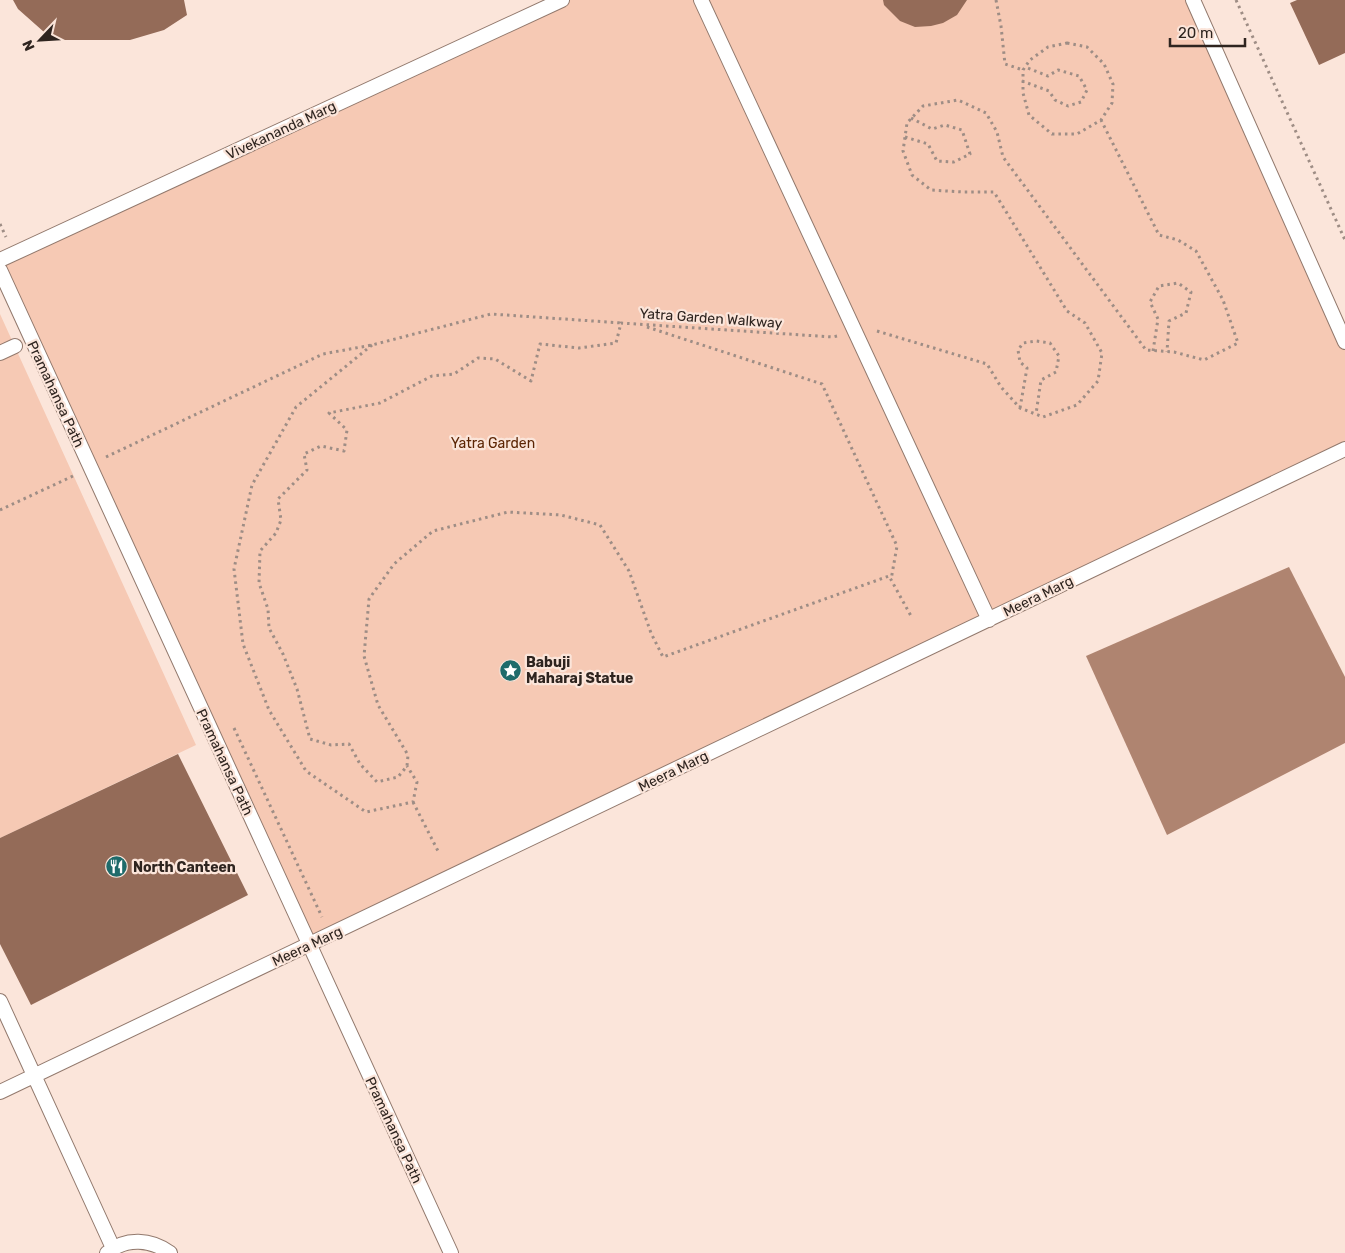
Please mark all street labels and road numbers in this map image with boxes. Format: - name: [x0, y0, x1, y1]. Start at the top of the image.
- street label: Vivekananda Marg: [224, 98, 339, 163]
- street label: Yatra Garden Walkway: [639, 305, 783, 332]
- street label: Pramahansa Path: [23, 338, 88, 450]
- street label: Meera Marg: [1001, 572, 1076, 621]
- street label: Pramahansa Path: [192, 706, 257, 818]
- street label: Meera Marg: [636, 747, 711, 796]
- street label: Meera Marg: [269, 923, 345, 970]
- street label: Pramahansa Path: [361, 1074, 426, 1186]

